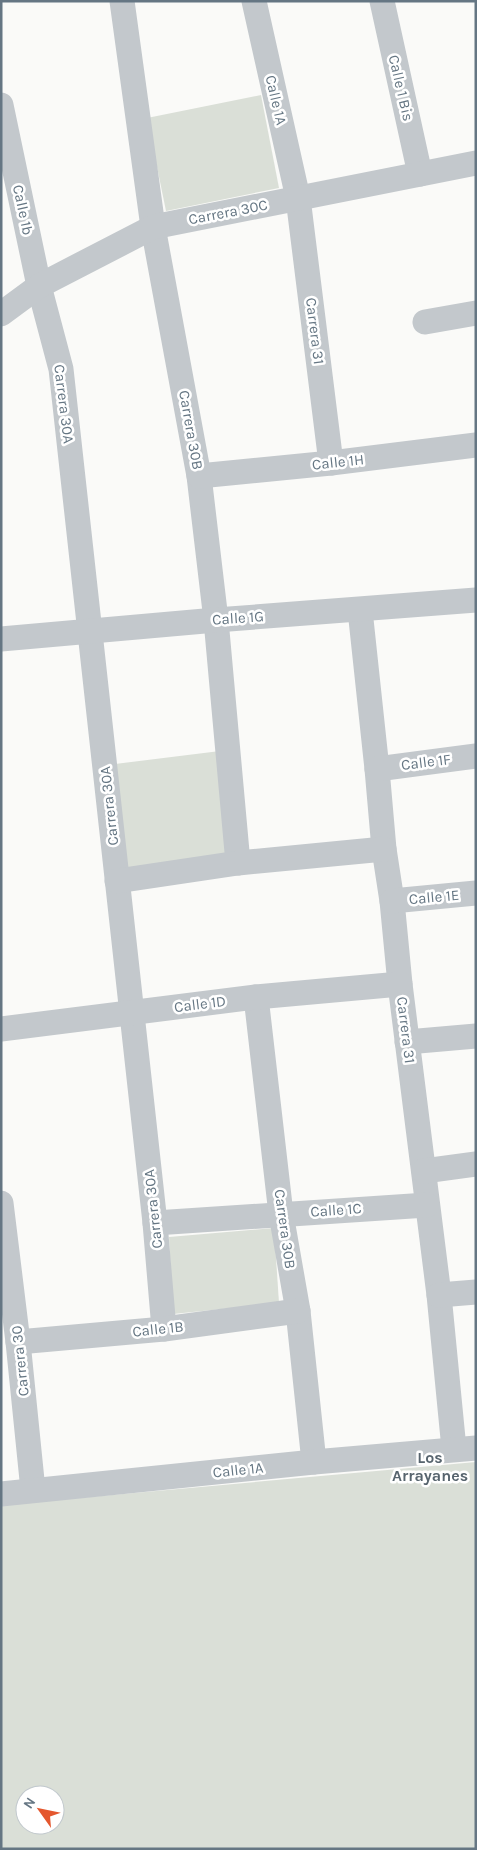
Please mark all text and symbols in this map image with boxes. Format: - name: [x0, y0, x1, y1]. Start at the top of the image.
- street label: Calle 1 Bis: [385, 53, 417, 123]
- street label: Calle 1A: [262, 73, 291, 127]
- street label: Calle 1b: [9, 183, 37, 237]
- street label: Carrera 30C: [187, 196, 269, 228]
- street label: Carrera 31: [302, 297, 328, 365]
- street label: Carrera 30A: [50, 363, 78, 445]
- street label: Carrera 30B: [175, 389, 207, 471]
- street label: Calle 1H: [311, 450, 365, 474]
- street label: Calle 1G: [212, 607, 264, 629]
- street label: Calle 1F: [400, 750, 452, 774]
- street label: Carrera 30A: [96, 765, 122, 847]
- street label: Calle 1E: [408, 886, 460, 908]
- street label: Calle 1D: [173, 992, 227, 1016]
- street label: Carrera 31: [393, 996, 419, 1064]
- street label: Carrera 30A: [140, 1168, 166, 1250]
- street label: Carrera 30B: [270, 1188, 300, 1270]
- street label: Calle 1C: [310, 1199, 362, 1221]
- street label: Calle 1B: [131, 1317, 185, 1341]
- street label: Carrera 30: [7, 1325, 33, 1397]
- district label: Los Arrayanes: [392, 1448, 468, 1485]
- street label: Calle 1A: [212, 1458, 265, 1482]
- north arrow: [15, 1785, 65, 1835]
- text: N: [20, 1794, 39, 1812]

